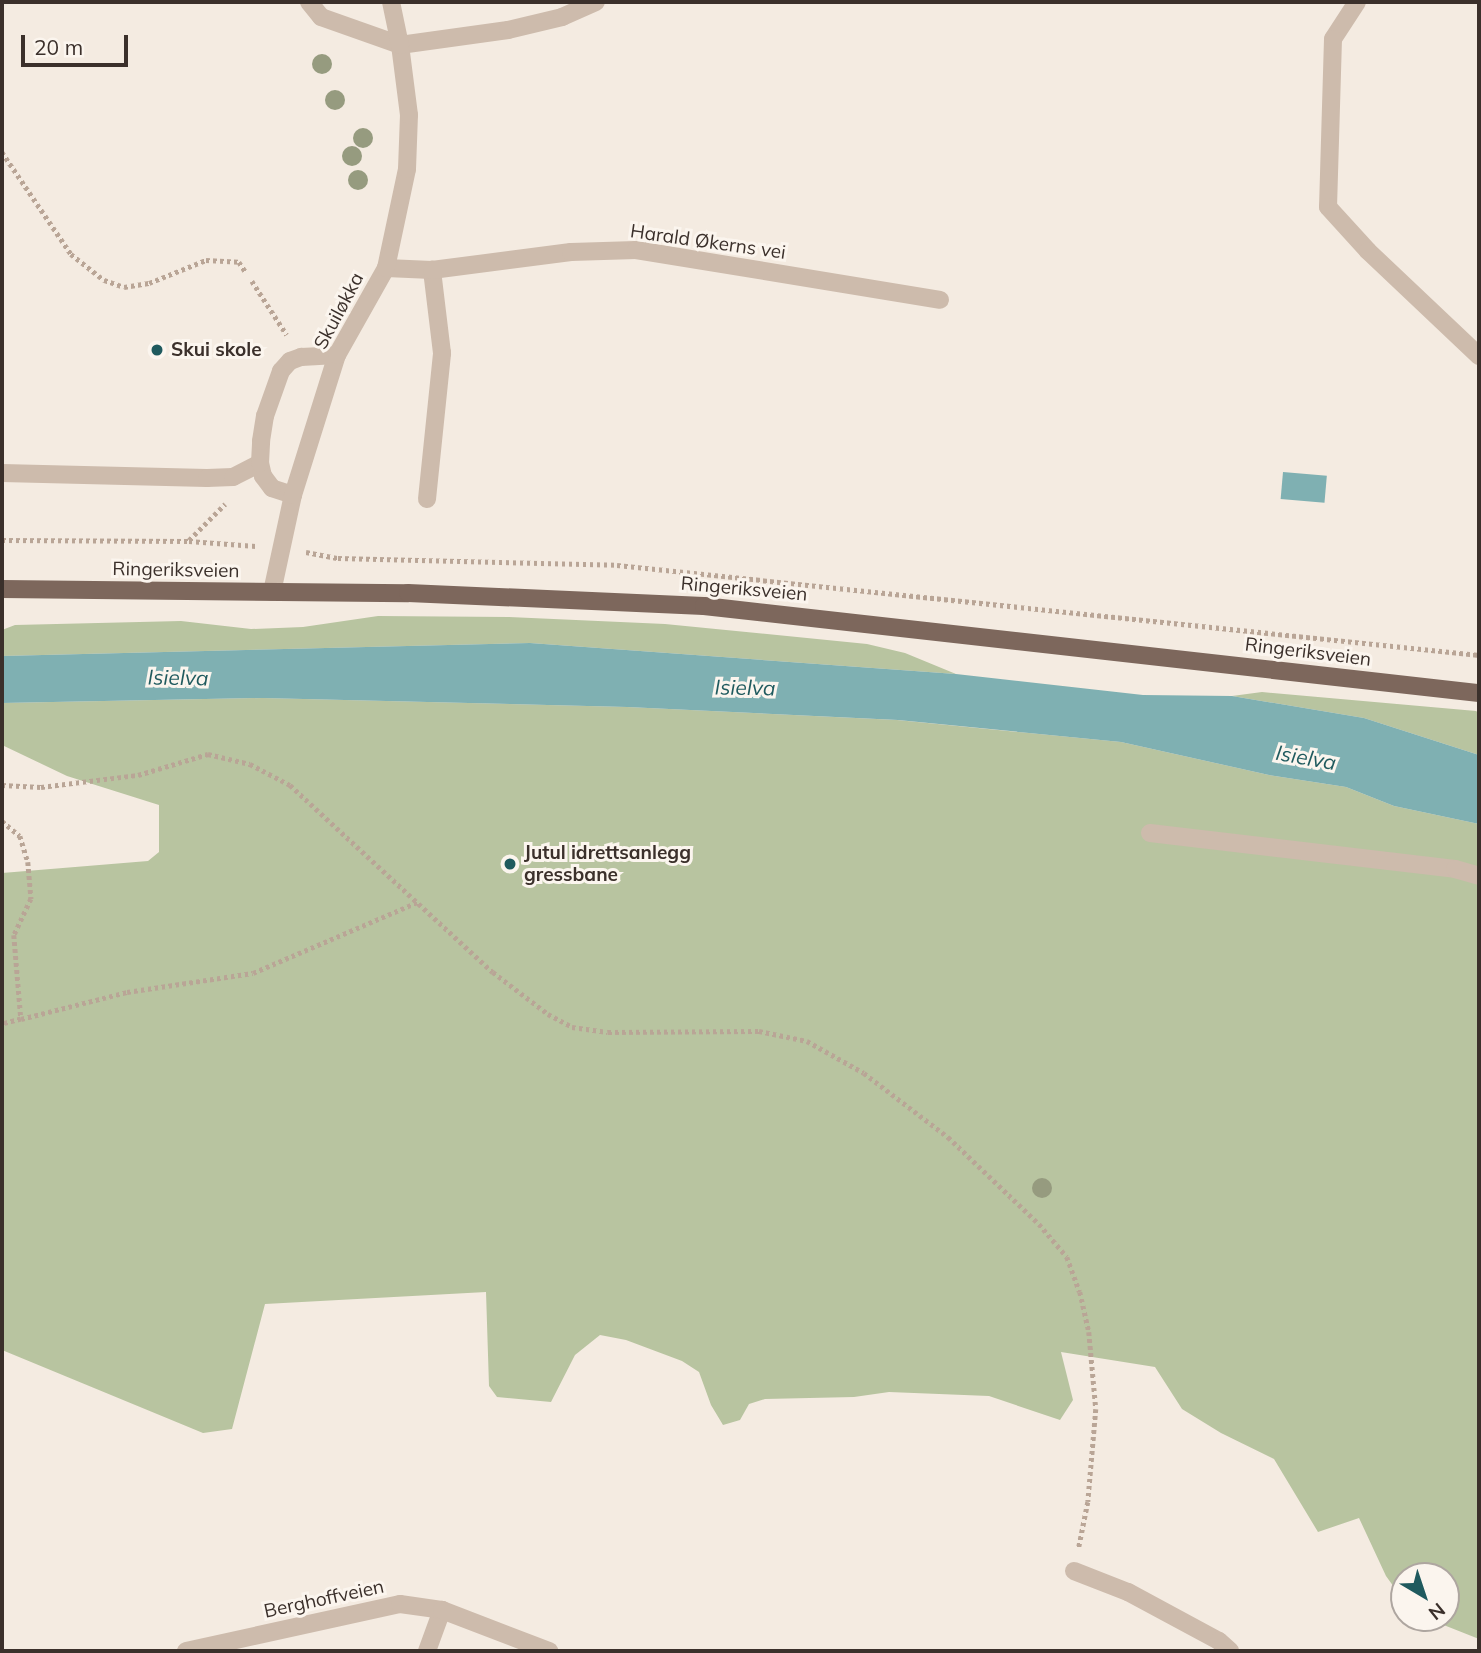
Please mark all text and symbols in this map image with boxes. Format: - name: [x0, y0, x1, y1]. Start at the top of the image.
- scale bar: [24, 21, 131, 65]
- text: 20 m: [34, 34, 83, 60]
- street label: Harald Økerns vei: [629, 220, 787, 264]
- street label: Skuiløkka: [309, 269, 369, 353]
- place label: Skui skole: [171, 339, 262, 361]
- marker: Skui skole: [149, 342, 165, 358]
- street label: Ringeriksveien: [112, 557, 240, 583]
- street label: Ringeriksveien: [680, 572, 808, 606]
- street label: Ringeriksveien: [1244, 633, 1372, 671]
- water label: Isielva: [147, 664, 209, 690]
- water label: Isielva: [714, 674, 776, 700]
- water label: Isielva: [1274, 739, 1338, 775]
- place label: Jutul idrettsanlegg gressbane: [524, 842, 691, 886]
- marker: Jutul idrettsanlegg gressbane: [502, 856, 518, 872]
- north arrow: [1390, 1562, 1460, 1632]
- street label: Berghoffveien: [262, 1575, 386, 1623]
- text: N: [1424, 1598, 1450, 1626]

